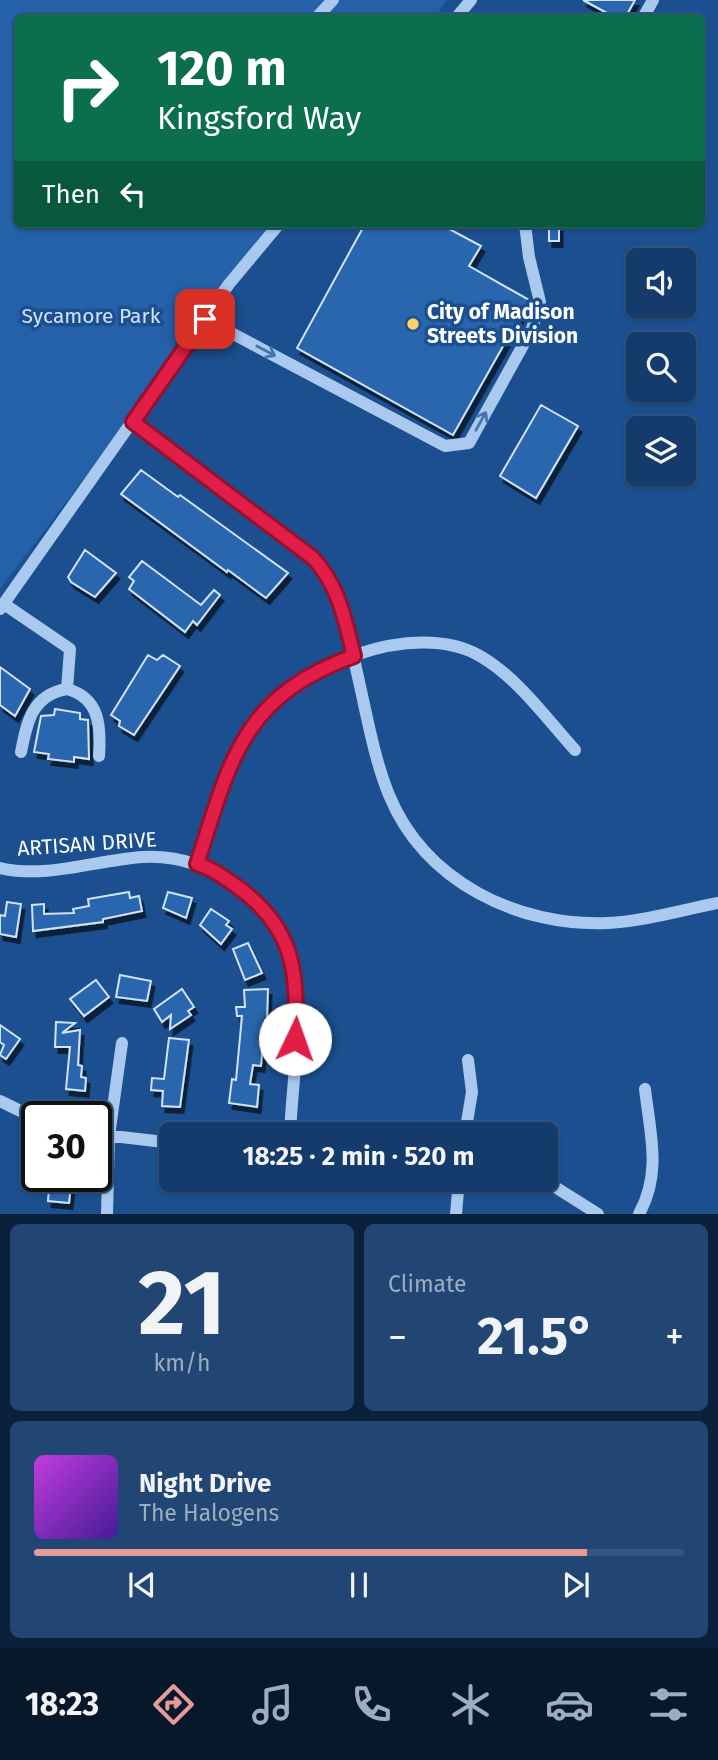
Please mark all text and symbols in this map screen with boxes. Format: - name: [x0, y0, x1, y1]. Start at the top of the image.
- text: 120 m: [157, 39, 287, 98]
- icon: right: [42, 42, 133, 133]
- text: Kingsford Way: [157, 99, 361, 137]
- icon: left: [114, 175, 152, 213]
- text: Then: [42, 179, 100, 210]
- map controls: [626, 248, 696, 486]
- button: sound: [626, 248, 696, 318]
- pin: [175, 289, 235, 349]
- place label: City of Madison Streets Division: [427, 299, 578, 349]
- icon: arrive: [186, 300, 224, 338]
- park label: Sycamore Park: [22, 303, 161, 329]
- marker: City of Madison Streets Division: [405, 316, 421, 332]
- button: search: [626, 332, 696, 402]
- one-way arrow: [255, 344, 275, 358]
- one-way arrow: [474, 412, 488, 432]
- button: layers: [626, 416, 696, 486]
- street label: ARTISAN DRIVE: [16, 826, 158, 862]
- position arrow: [258, 1002, 332, 1076]
- speed limit sign: 30: [21, 1101, 112, 1192]
- text: 18:25 · 2 min · 520 m: [242, 1141, 475, 1172]
- text: 21: [138, 1249, 226, 1358]
- text: Climate: [388, 1270, 467, 1298]
- text: 21.5°: [477, 1305, 595, 1368]
- text: −: [388, 1314, 407, 1360]
- text: +: [665, 1314, 684, 1360]
- text: km/h: [154, 1349, 210, 1377]
- text: Night Drive: [139, 1468, 271, 1499]
- text: The Halogens: [139, 1499, 279, 1527]
- icon: previous: [123, 1566, 161, 1604]
- icon: pause: [340, 1566, 378, 1604]
- icon: next: [557, 1566, 595, 1604]
- icon: directions: [149, 1680, 198, 1729]
- icon: music: [248, 1680, 297, 1729]
- icon: phone: [347, 1680, 396, 1729]
- icon: climate: [446, 1680, 495, 1729]
- icon: car: [545, 1680, 594, 1729]
- icon: filters: [644, 1680, 693, 1729]
- text: 18:23: [25, 1685, 99, 1723]

